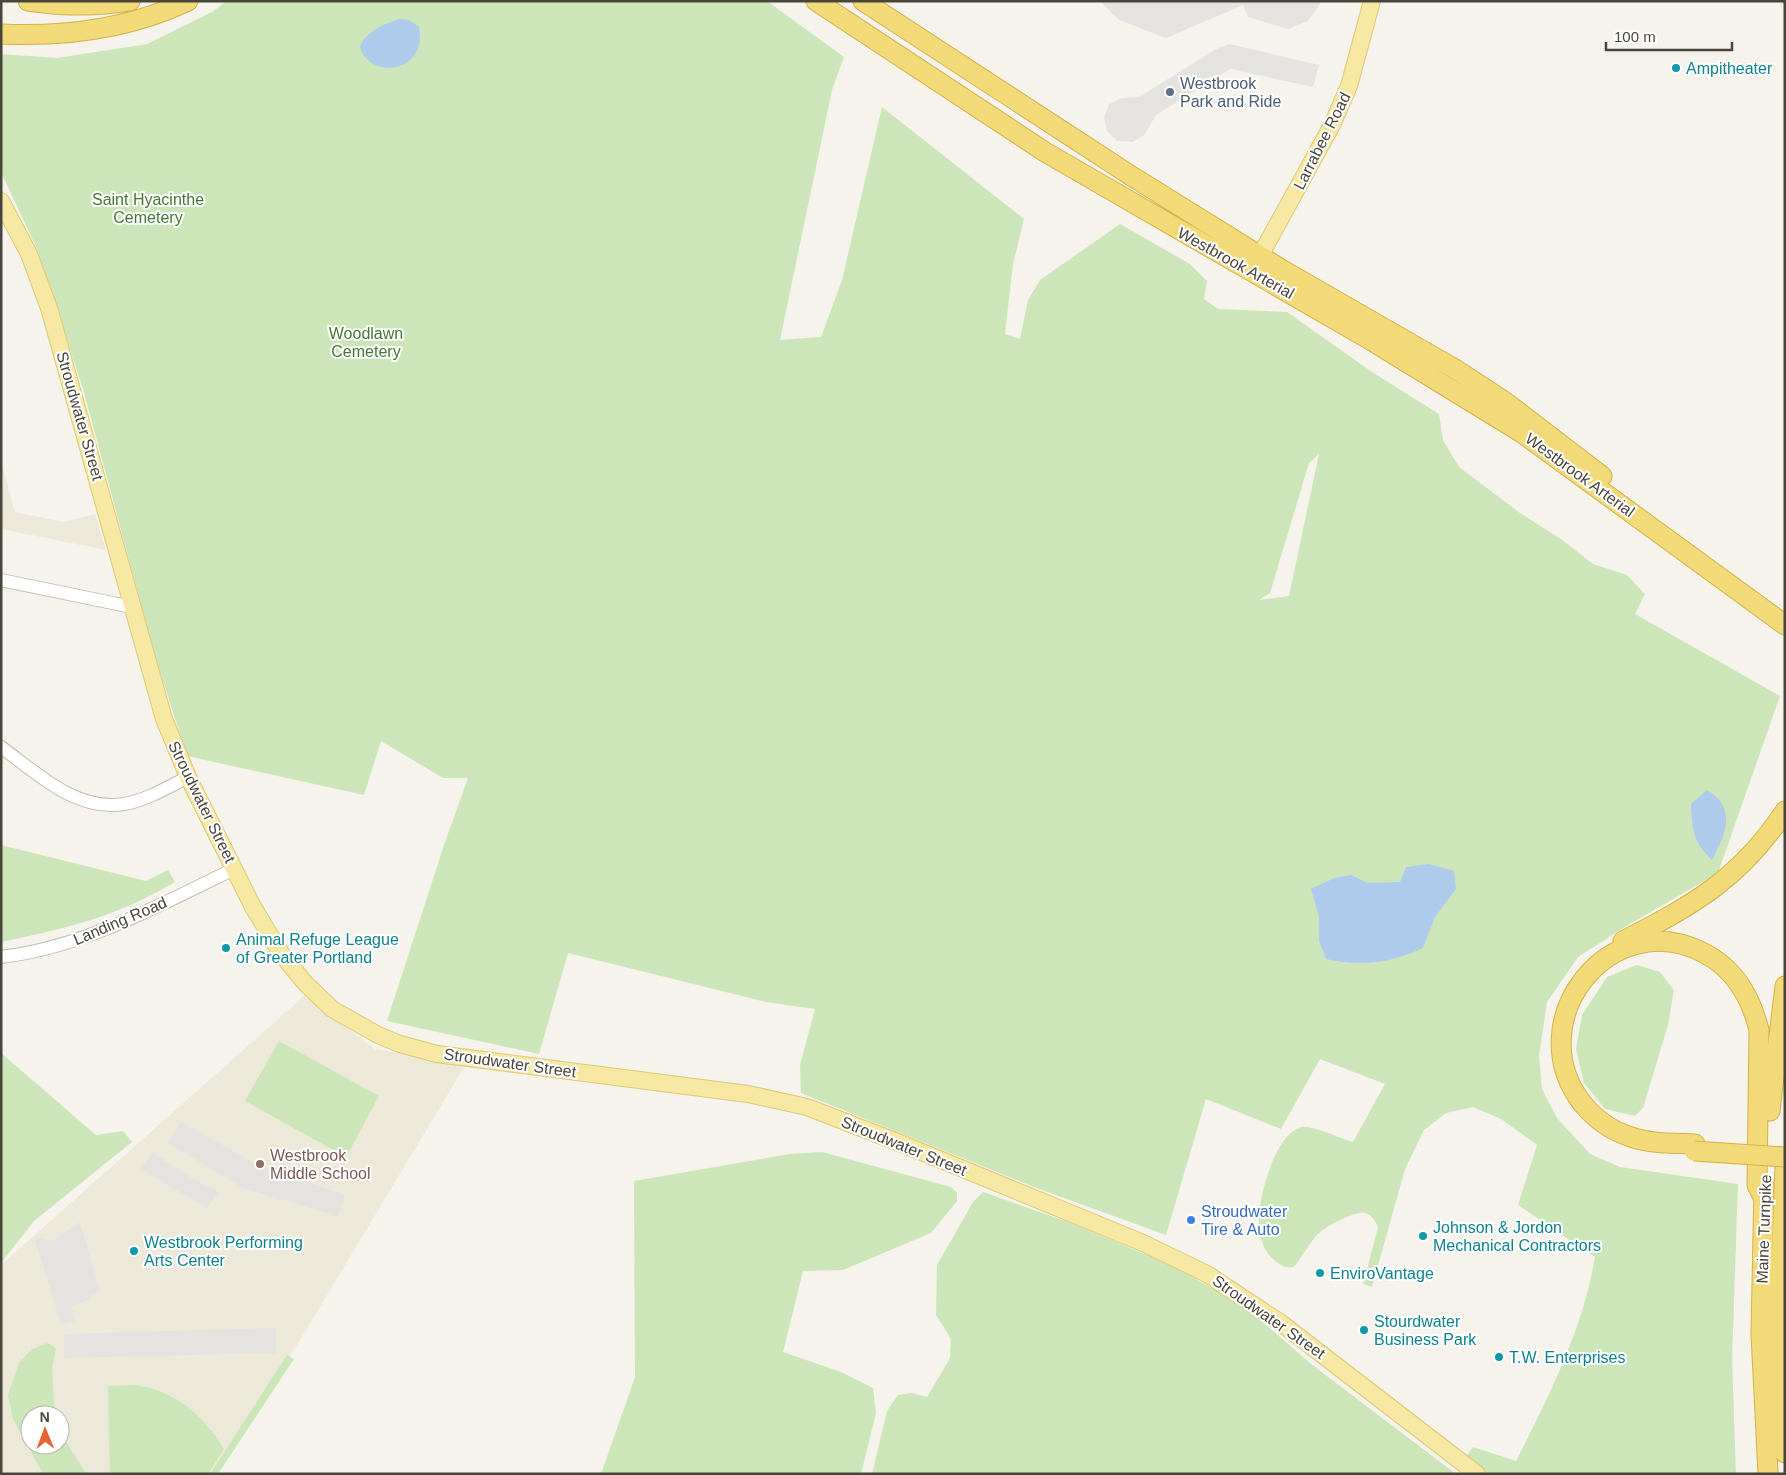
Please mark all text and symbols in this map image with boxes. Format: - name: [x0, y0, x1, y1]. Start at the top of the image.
- scale bar: [1606, 20, 1732, 52]
- text: 100 m: [1614, 28, 1656, 45]
- place label: Ampitheater: [1686, 60, 1773, 77]
- marker: Ampitheater: [1670, 62, 1682, 74]
- place label: Westbrook Park and Ride: [1180, 75, 1281, 110]
- marker: Westbrook Park and Ride: [1164, 86, 1176, 98]
- street label: Larrabee Road: [1290, 90, 1354, 192]
- park label: Saint Hyacinthe Cemetery: [92, 191, 204, 226]
- street label: Westbrook Arterial: [1175, 224, 1297, 302]
- park label: Woodlawn Cemetery: [329, 325, 403, 360]
- street label: Stroudwater Street: [53, 350, 107, 483]
- street label: Westbrook Arterial: [1522, 430, 1638, 520]
- street label: Stroudwater Street: [165, 738, 239, 866]
- street label: Landing Road: [71, 894, 169, 948]
- place label: Animal Refuge League of Greater Portland: [236, 931, 399, 966]
- marker: Animal Refuge League of Greater Portland: [220, 942, 232, 954]
- street label: Stroudwater Street: [443, 1045, 578, 1081]
- street label: Stroudwater Street: [839, 1113, 970, 1179]
- place label: Westbrook Middle School: [270, 1147, 371, 1182]
- marker: Westbrook Middle School: [254, 1158, 266, 1170]
- street label: Maine Turnpike: [1754, 1174, 1774, 1284]
- place label: Stroudwater Tire & Auto: [1201, 1203, 1288, 1238]
- marker: Stroudwater Tire & Auto: [1185, 1214, 1197, 1226]
- place label: Johnson & Jordon Mechanical Contractors: [1433, 1219, 1601, 1254]
- marker: Johnson & Jordon Mechanical Contractors: [1417, 1230, 1429, 1242]
- place label: Westbrook Performing Arts Center: [144, 1234, 303, 1269]
- marker: Westbrook Performing Arts Center: [128, 1245, 140, 1257]
- place label: EnviroVantage: [1330, 1265, 1434, 1282]
- marker: EnviroVantage: [1314, 1267, 1326, 1279]
- street label: Stroudwater Street: [1209, 1272, 1329, 1363]
- place label: Stourdwater Business Park: [1374, 1313, 1477, 1348]
- marker: Stourdwater Business Park: [1358, 1324, 1370, 1336]
- place label: T.W. Enterprises: [1509, 1349, 1625, 1366]
- marker: T.W. Enterprises: [1493, 1351, 1505, 1363]
- north arrow: [20, 1405, 70, 1455]
- text: N: [40, 1409, 50, 1425]

